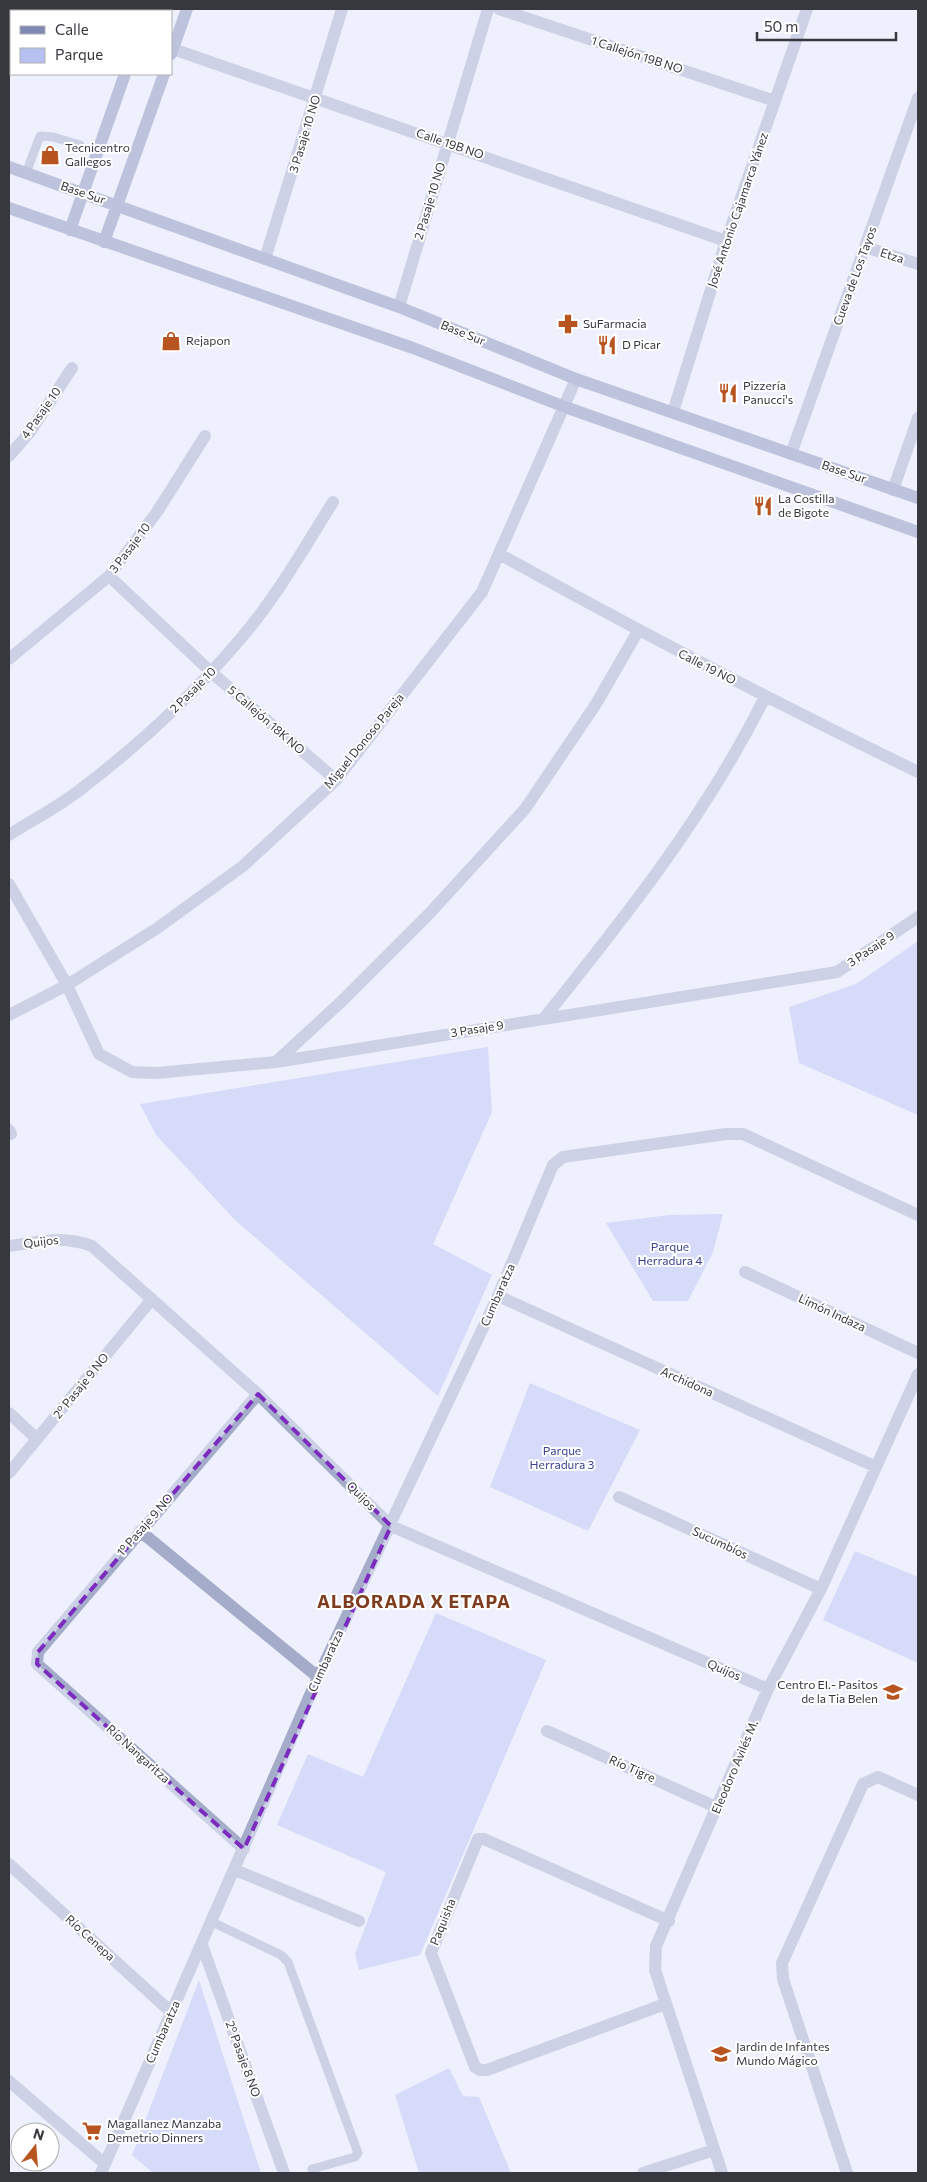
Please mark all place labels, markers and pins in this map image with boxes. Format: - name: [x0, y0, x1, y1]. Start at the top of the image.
- place label: Tecnicentro Gallegos: [65, 140, 130, 168]
- shop icon: Tecnicentro Gallegos: [39, 144, 61, 166]
- pharmacy icon: SuFarmacia: [557, 313, 579, 335]
- place label: SuFarmacia: [583, 316, 647, 330]
- shop icon: Rejapon: [160, 330, 182, 352]
- place label: Rejapon: [186, 333, 230, 347]
- restaurant icon: D Picar: [596, 334, 618, 356]
- place label: D Picar: [622, 337, 661, 351]
- place label: Pizzería Panucci's: [743, 378, 793, 406]
- restaurant icon: Pizzería Panucci's: [717, 382, 739, 404]
- place label: La Costilla de Bigote: [778, 491, 835, 519]
- restaurant icon: La Costilla de Bigote: [752, 495, 774, 517]
- place label: Centro EI.- Pasitos de la Tia Belen: [777, 1677, 878, 1705]
- school or university icon: Centro EI.- Pasitos de la Tia Belen: [882, 1681, 904, 1703]
- place label: Jardin de Infantes Mundo Mágico: [736, 2039, 830, 2067]
- school or university icon: Jardin de Infantes Mundo Mágico: [710, 2043, 732, 2065]
- place label: Magallanez Manzaba Demetrio Dinners: [107, 2116, 221, 2144]
- supermarket icon: Magallanez Manzaba Demetrio Dinners: [81, 2120, 103, 2142]

